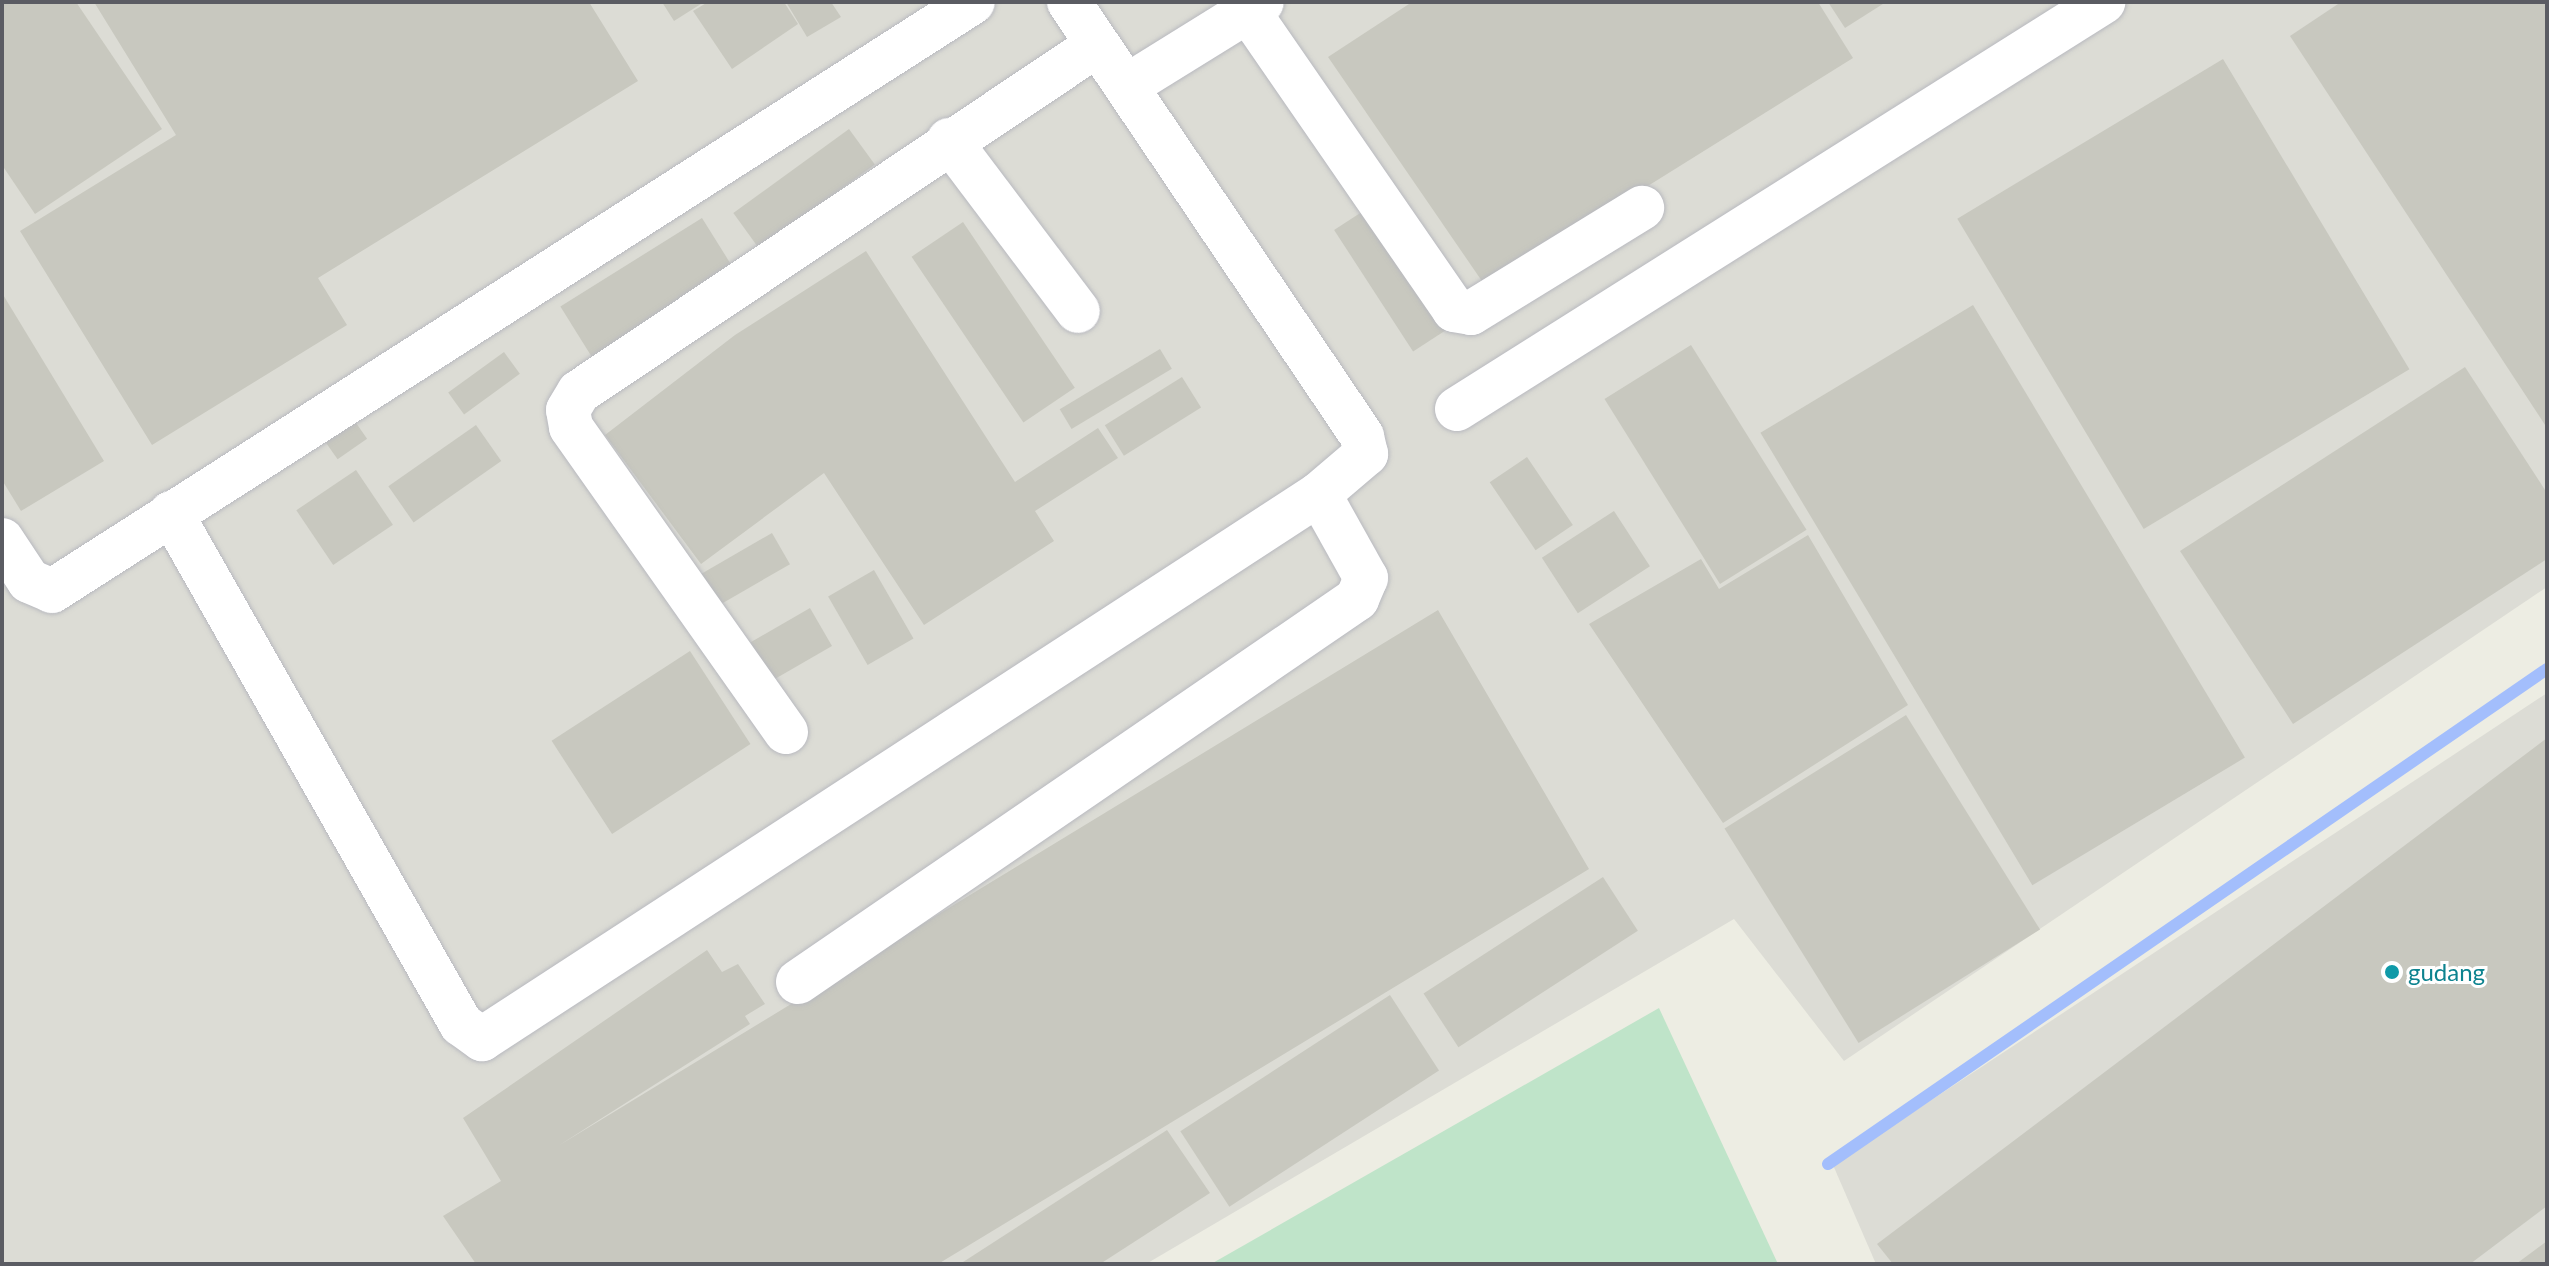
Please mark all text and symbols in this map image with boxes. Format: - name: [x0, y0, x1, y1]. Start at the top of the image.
- place label: gudang: [2408, 958, 2485, 986]
- marker: gudang: [2383, 963, 2401, 981]

